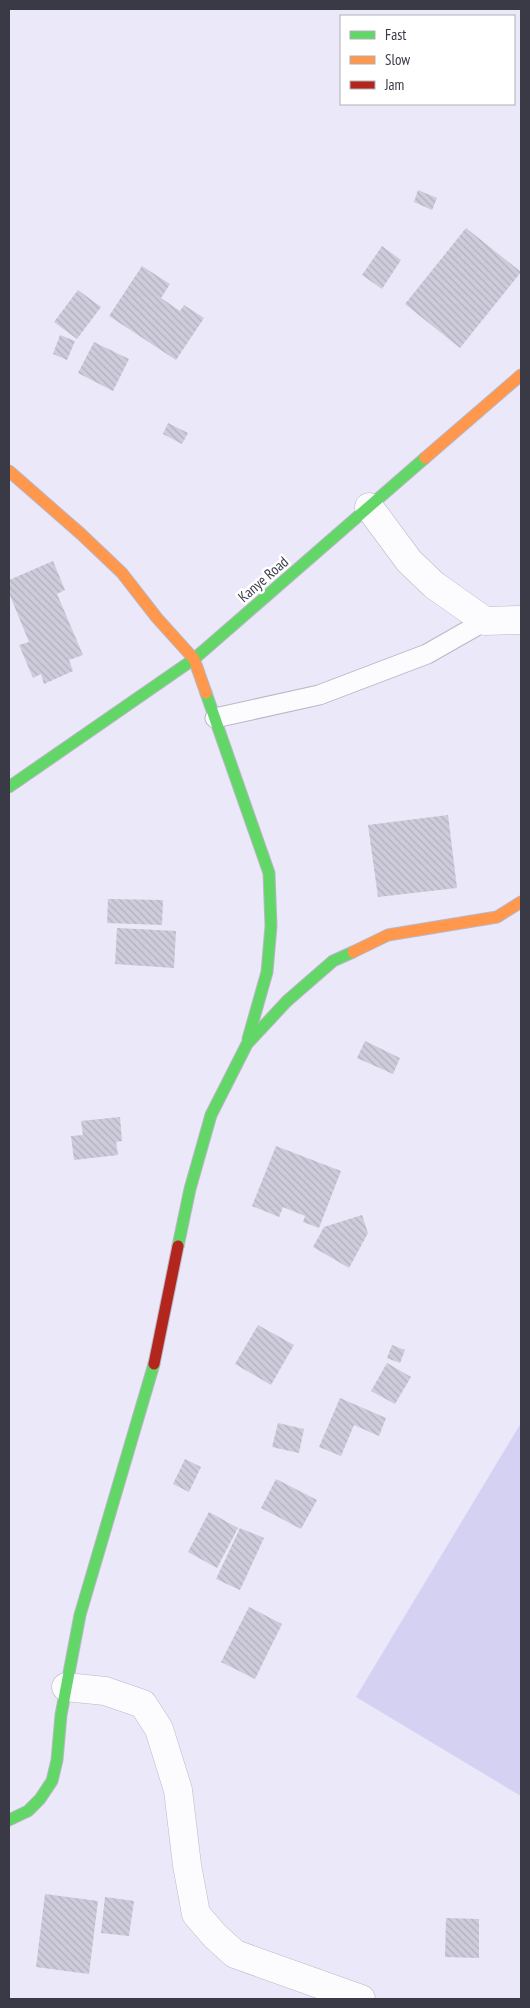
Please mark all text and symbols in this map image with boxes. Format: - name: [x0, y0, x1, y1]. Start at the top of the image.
- legend: [340, 15, 515, 105]
- text: Fast: [385, 25, 406, 44]
- text: Slow: [385, 50, 410, 69]
- text: Jam: [384, 75, 404, 94]
- street label: Kanye Road: [234, 552, 292, 606]

